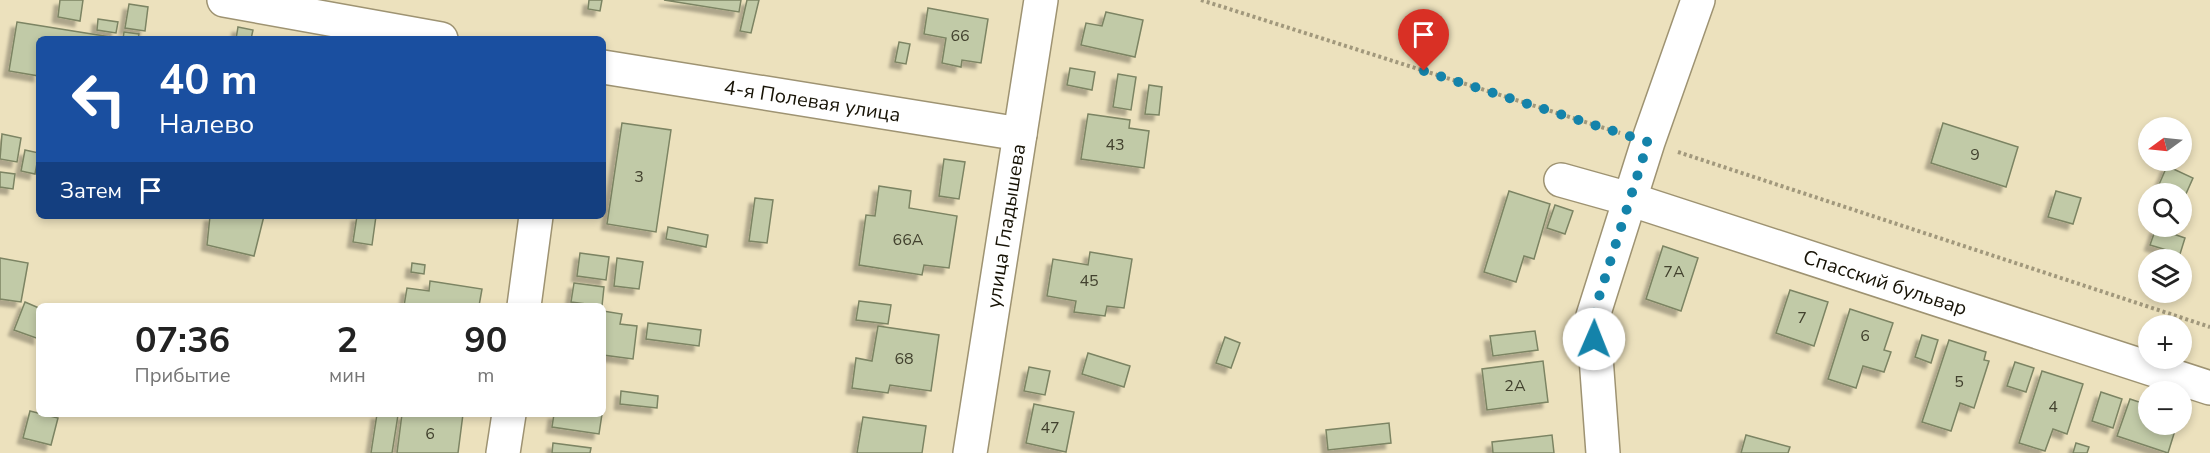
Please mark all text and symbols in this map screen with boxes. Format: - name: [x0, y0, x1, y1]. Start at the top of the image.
- pin: [1398, 9, 1449, 71]
- icon: arrive: [1407, 18, 1440, 51]
- house number: 66: [950, 25, 970, 47]
- text: 40 m: [159, 52, 258, 109]
- icon: left: [60, 60, 138, 138]
- street label: 4-я Полевая улица: [722, 73, 903, 128]
- text: Налево: [159, 106, 254, 143]
- north arrow: [2138, 117, 2192, 171]
- map controls: [2138, 117, 2192, 435]
- house number: 43: [1105, 134, 1125, 156]
- street label: улица Гладышева: [979, 142, 1032, 310]
- house number: 9: [1970, 144, 1980, 166]
- house number: 3: [634, 166, 644, 188]
- icon: arrive: [134, 174, 167, 207]
- text: Затем: [60, 176, 122, 206]
- button: search: [2138, 183, 2192, 237]
- house number: 66А: [893, 229, 924, 251]
- street label: Спасский бульвар: [1800, 243, 1971, 322]
- button: layers: [2138, 249, 2192, 303]
- house number: 7А: [1663, 261, 1685, 283]
- house number: 45: [1079, 270, 1099, 292]
- position arrow: [1562, 307, 1626, 371]
- house number: 7: [1797, 307, 1807, 329]
- button: +: [2138, 315, 2192, 369]
- text: 07:36: [135, 316, 230, 365]
- text: 2: [337, 316, 358, 365]
- text: 90: [464, 316, 507, 365]
- house number: 6: [1860, 325, 1870, 347]
- house number: 68: [894, 348, 914, 370]
- text: Прибытие: [135, 362, 231, 389]
- text: мин: [329, 362, 366, 389]
- text: m: [477, 362, 494, 389]
- house number: 5: [1954, 371, 1964, 393]
- house number: 2А: [1504, 375, 1526, 397]
- button: −: [2138, 381, 2192, 435]
- house number: 4: [2048, 396, 2058, 418]
- house number: 47: [1040, 417, 1060, 439]
- house number: 6: [425, 423, 435, 445]

